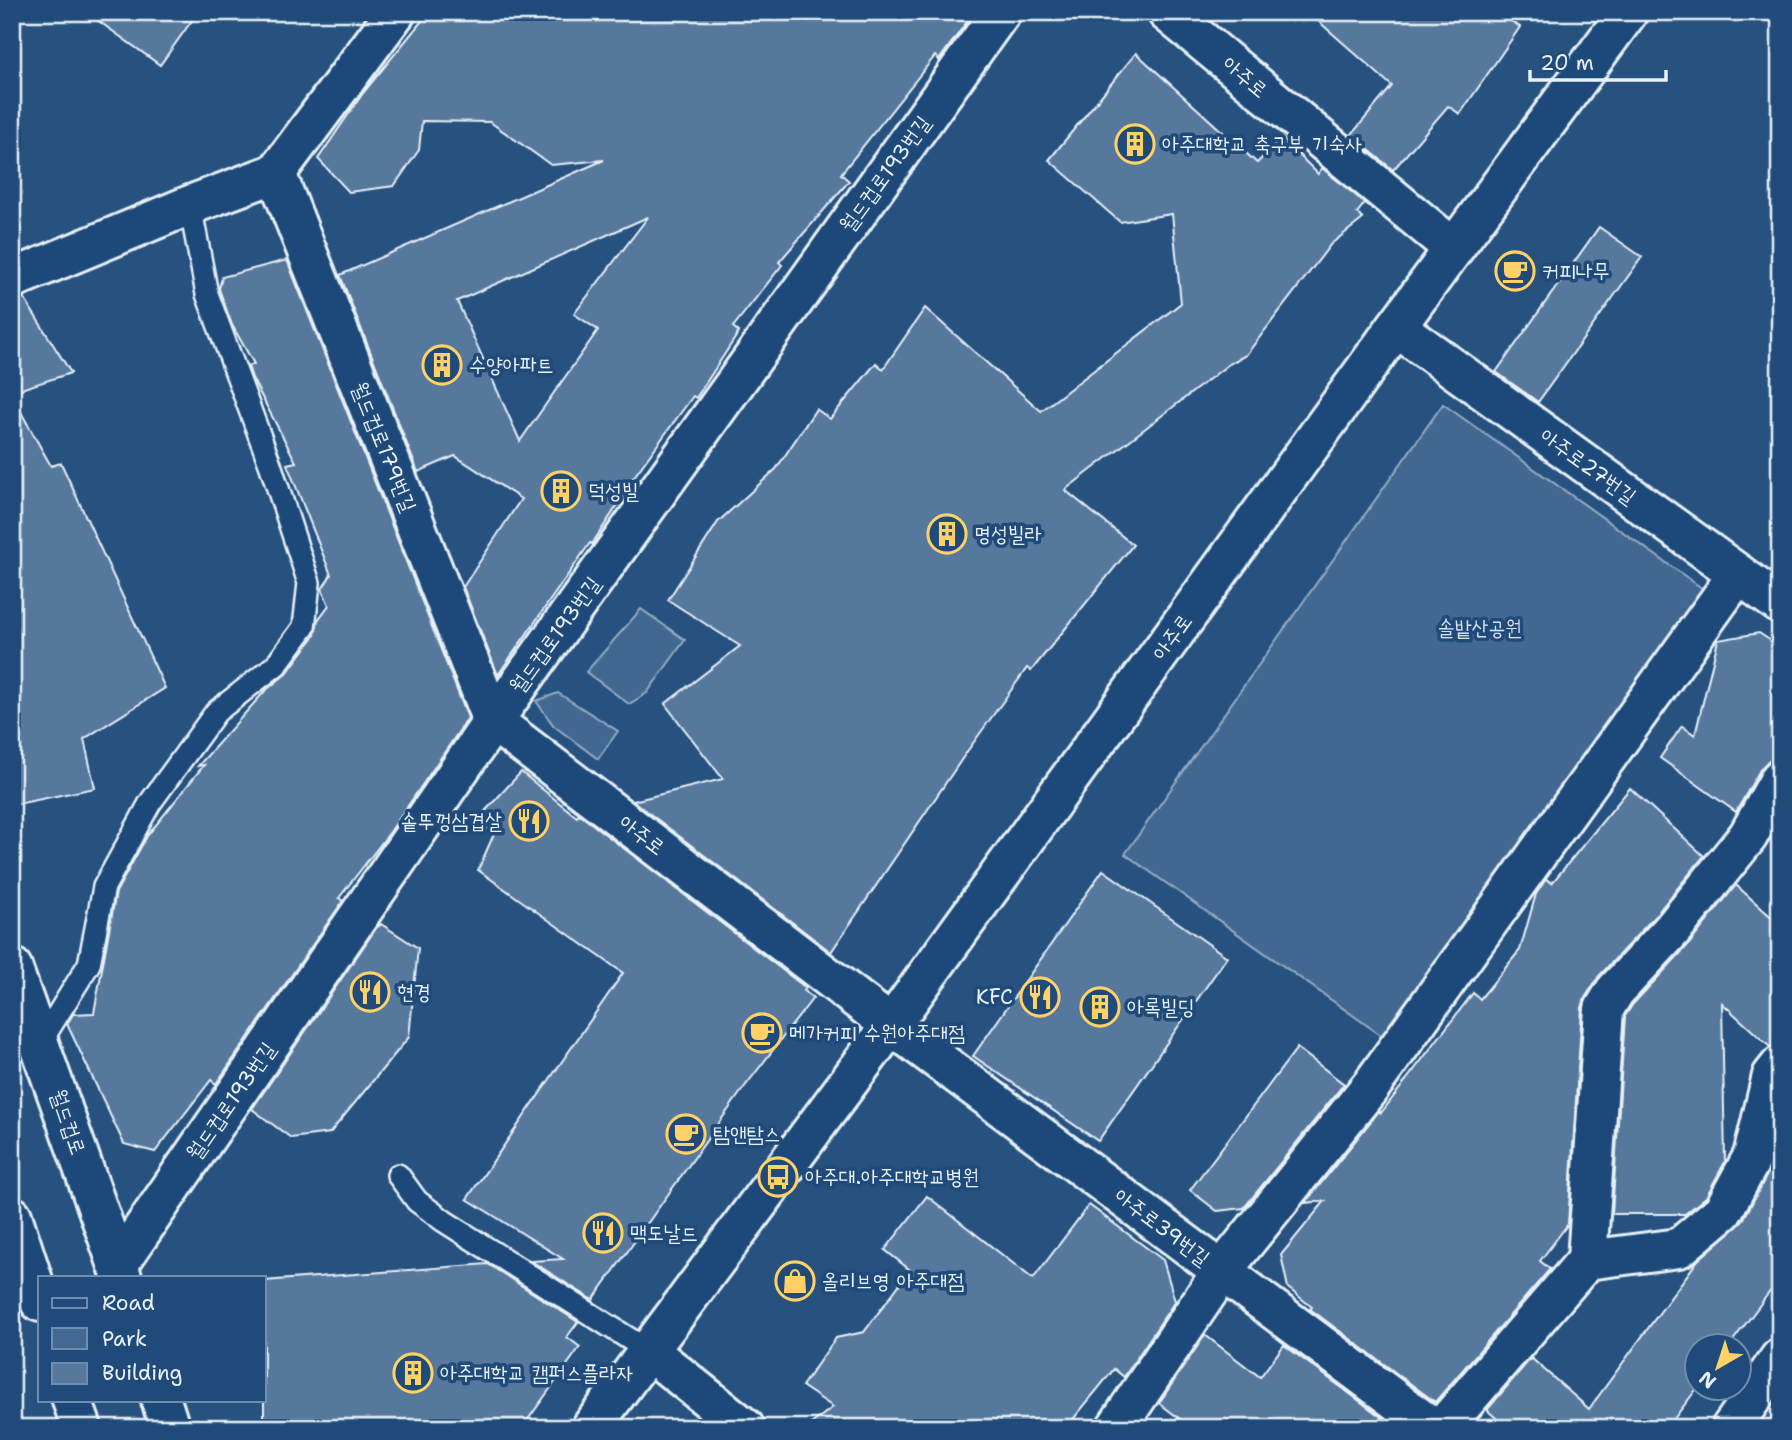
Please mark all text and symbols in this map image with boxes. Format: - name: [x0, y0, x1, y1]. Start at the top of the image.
- scale bar: [1530, 38, 1666, 82]
- text: 20 m: [1540, 49, 1594, 77]
- street label: 아주로: [1217, 50, 1273, 104]
- street label: 월드컵로193번길: [833, 110, 937, 238]
- building icon: 아주대학교 축구부 기숙사: [1114, 123, 1156, 165]
- place label: 아주대학교 축구부 기숙사: [1162, 130, 1362, 158]
- cafe icon: 커피나무: [1494, 250, 1536, 292]
- place label: 커피나무: [1542, 257, 1610, 285]
- building icon: 수양아파트: [421, 344, 463, 386]
- place label: 수양아파트: [469, 351, 554, 379]
- street label: 월드컵로179번길: [345, 378, 423, 516]
- street label: 아주로27번길: [1534, 422, 1642, 510]
- building icon: 덕성빌: [540, 470, 582, 512]
- place label: 덕성빌: [588, 477, 639, 505]
- building icon: 명성빌라: [926, 513, 968, 555]
- place label: 명성빌라: [974, 520, 1042, 548]
- street label: 월드컵로193번길: [503, 571, 607, 699]
- street label: 아주로: [1146, 608, 1198, 666]
- park label: 솔밭산공원: [1438, 614, 1522, 642]
- restaurant icon: 솥뚜껑삼겹살: [508, 800, 550, 842]
- place label: 솥뚜껑삼겹살: [401, 807, 502, 835]
- street label: 아주로: [613, 809, 671, 861]
- restaurant icon: 현경: [349, 971, 391, 1013]
- restaurant icon: KFC: [1019, 976, 1061, 1018]
- place label: 현경: [397, 978, 431, 1006]
- place label: KFC: [976, 983, 1013, 1011]
- building icon: 아록빌딩: [1079, 986, 1121, 1028]
- place label: 아록빌딩: [1127, 993, 1195, 1021]
- cafe icon: 메가커피 수원아주대점: [741, 1012, 783, 1054]
- place label: 메가커피 수원아주대점: [789, 1019, 965, 1047]
- street label: 월드컵로193번길: [180, 1036, 282, 1165]
- street label: 월드컵로: [44, 1085, 92, 1159]
- cafe icon: 탐앤탐스: [665, 1113, 707, 1155]
- place label: 탐앤탐스: [713, 1120, 781, 1148]
- bus stop icon: 아주대.아주대학교병원: [757, 1156, 799, 1198]
- place label: 아주대.아주대학교병원: [805, 1163, 979, 1191]
- street label: 아주로39번길: [1109, 1182, 1216, 1272]
- restaurant icon: 맥도날드: [582, 1212, 624, 1254]
- place label: 맥도날드: [630, 1219, 698, 1247]
- shop icon: 올리브영 아주대점: [774, 1260, 816, 1302]
- place label: 올리브영 아주대점: [822, 1267, 964, 1295]
- legend: [38, 1276, 266, 1402]
- text: Road: [102, 1289, 155, 1317]
- text: Park: [102, 1325, 147, 1353]
- north arrow: [1684, 1332, 1754, 1402]
- building icon: 아주대학교 캠퍼스플라자: [392, 1352, 434, 1394]
- text: Building: [102, 1359, 182, 1387]
- place label: 아주대학교 캠퍼스플라자: [440, 1359, 633, 1387]
- text: N: [1694, 1365, 1721, 1394]

